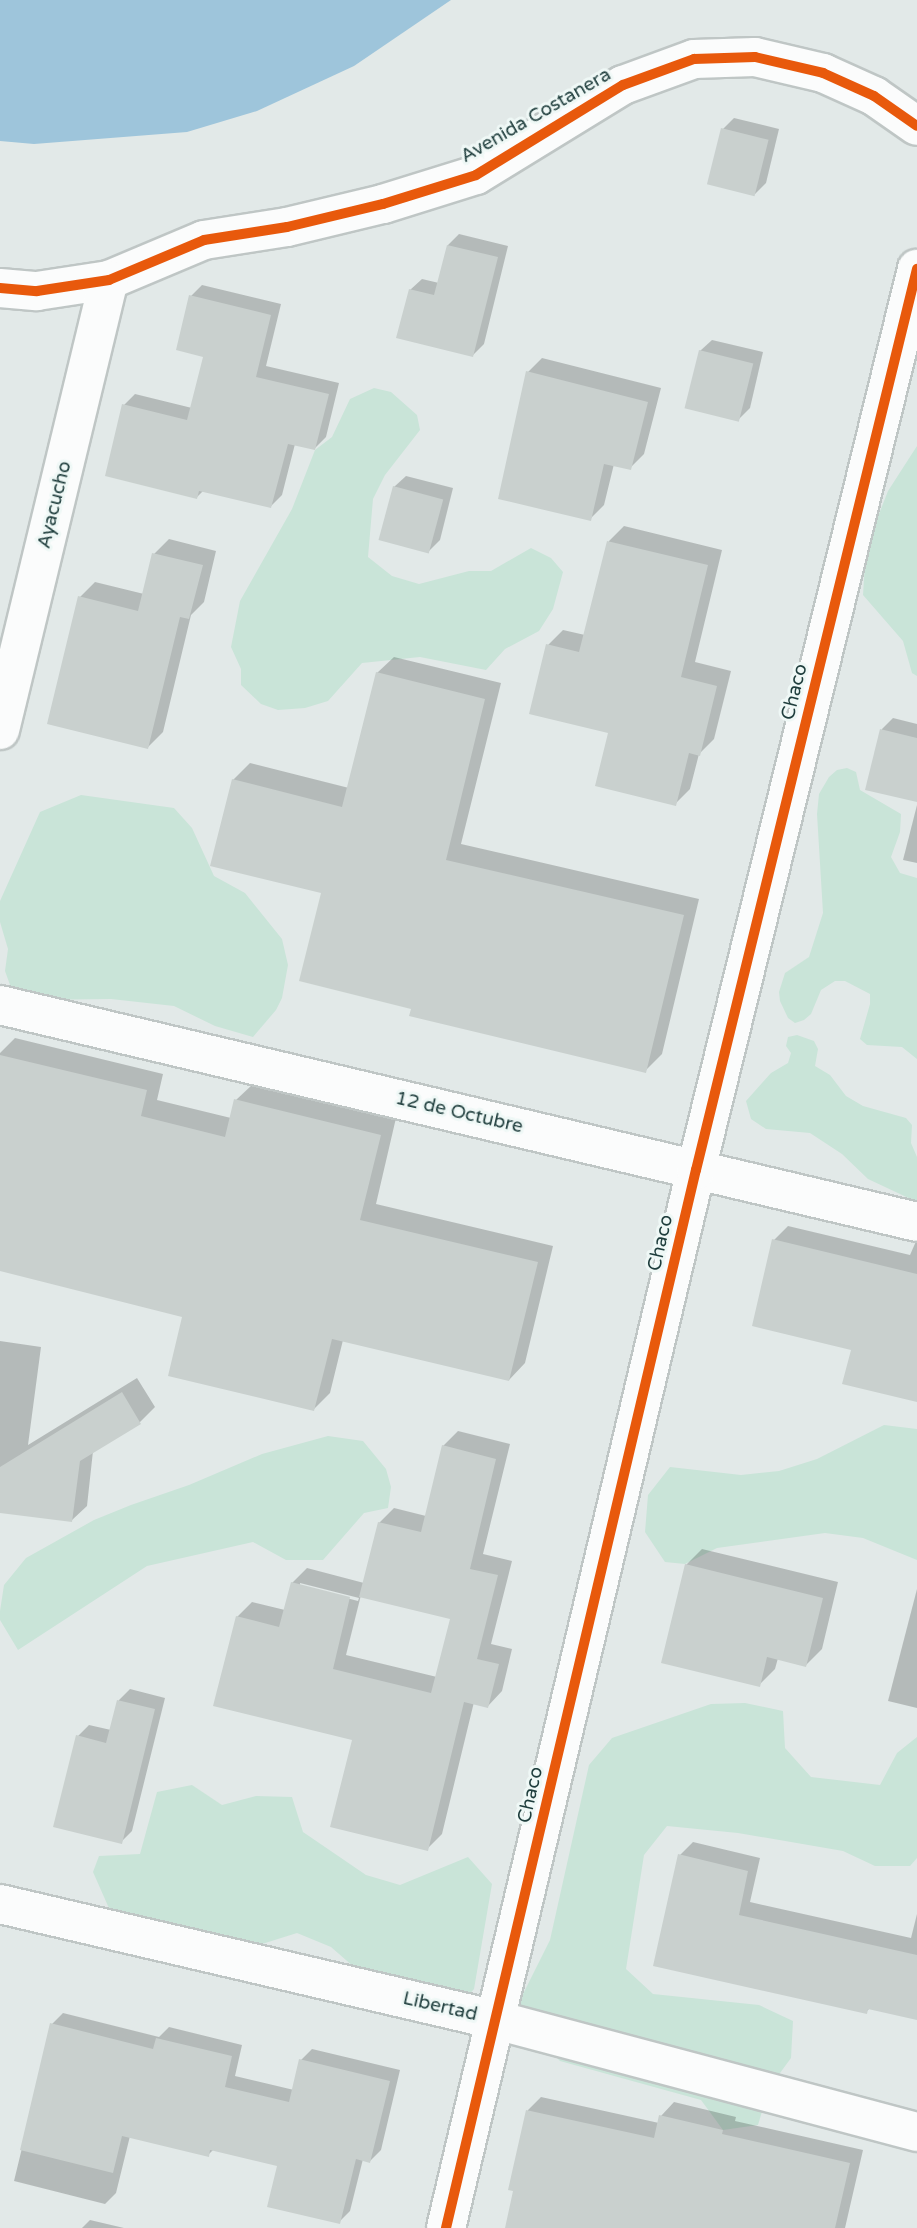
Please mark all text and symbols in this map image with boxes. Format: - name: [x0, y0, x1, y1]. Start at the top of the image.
- street label: Avenida Costanera: [457, 64, 615, 168]
- street label: Ayacucho: [33, 459, 77, 551]
- street label: Chaco: [777, 662, 813, 722]
- street label: 12 de Octubre: [393, 1087, 525, 1139]
- street label: Chaco: [643, 1213, 679, 1273]
- street label: Chaco: [513, 1765, 549, 1825]
- street label: Libertad: [401, 1987, 479, 2027]

